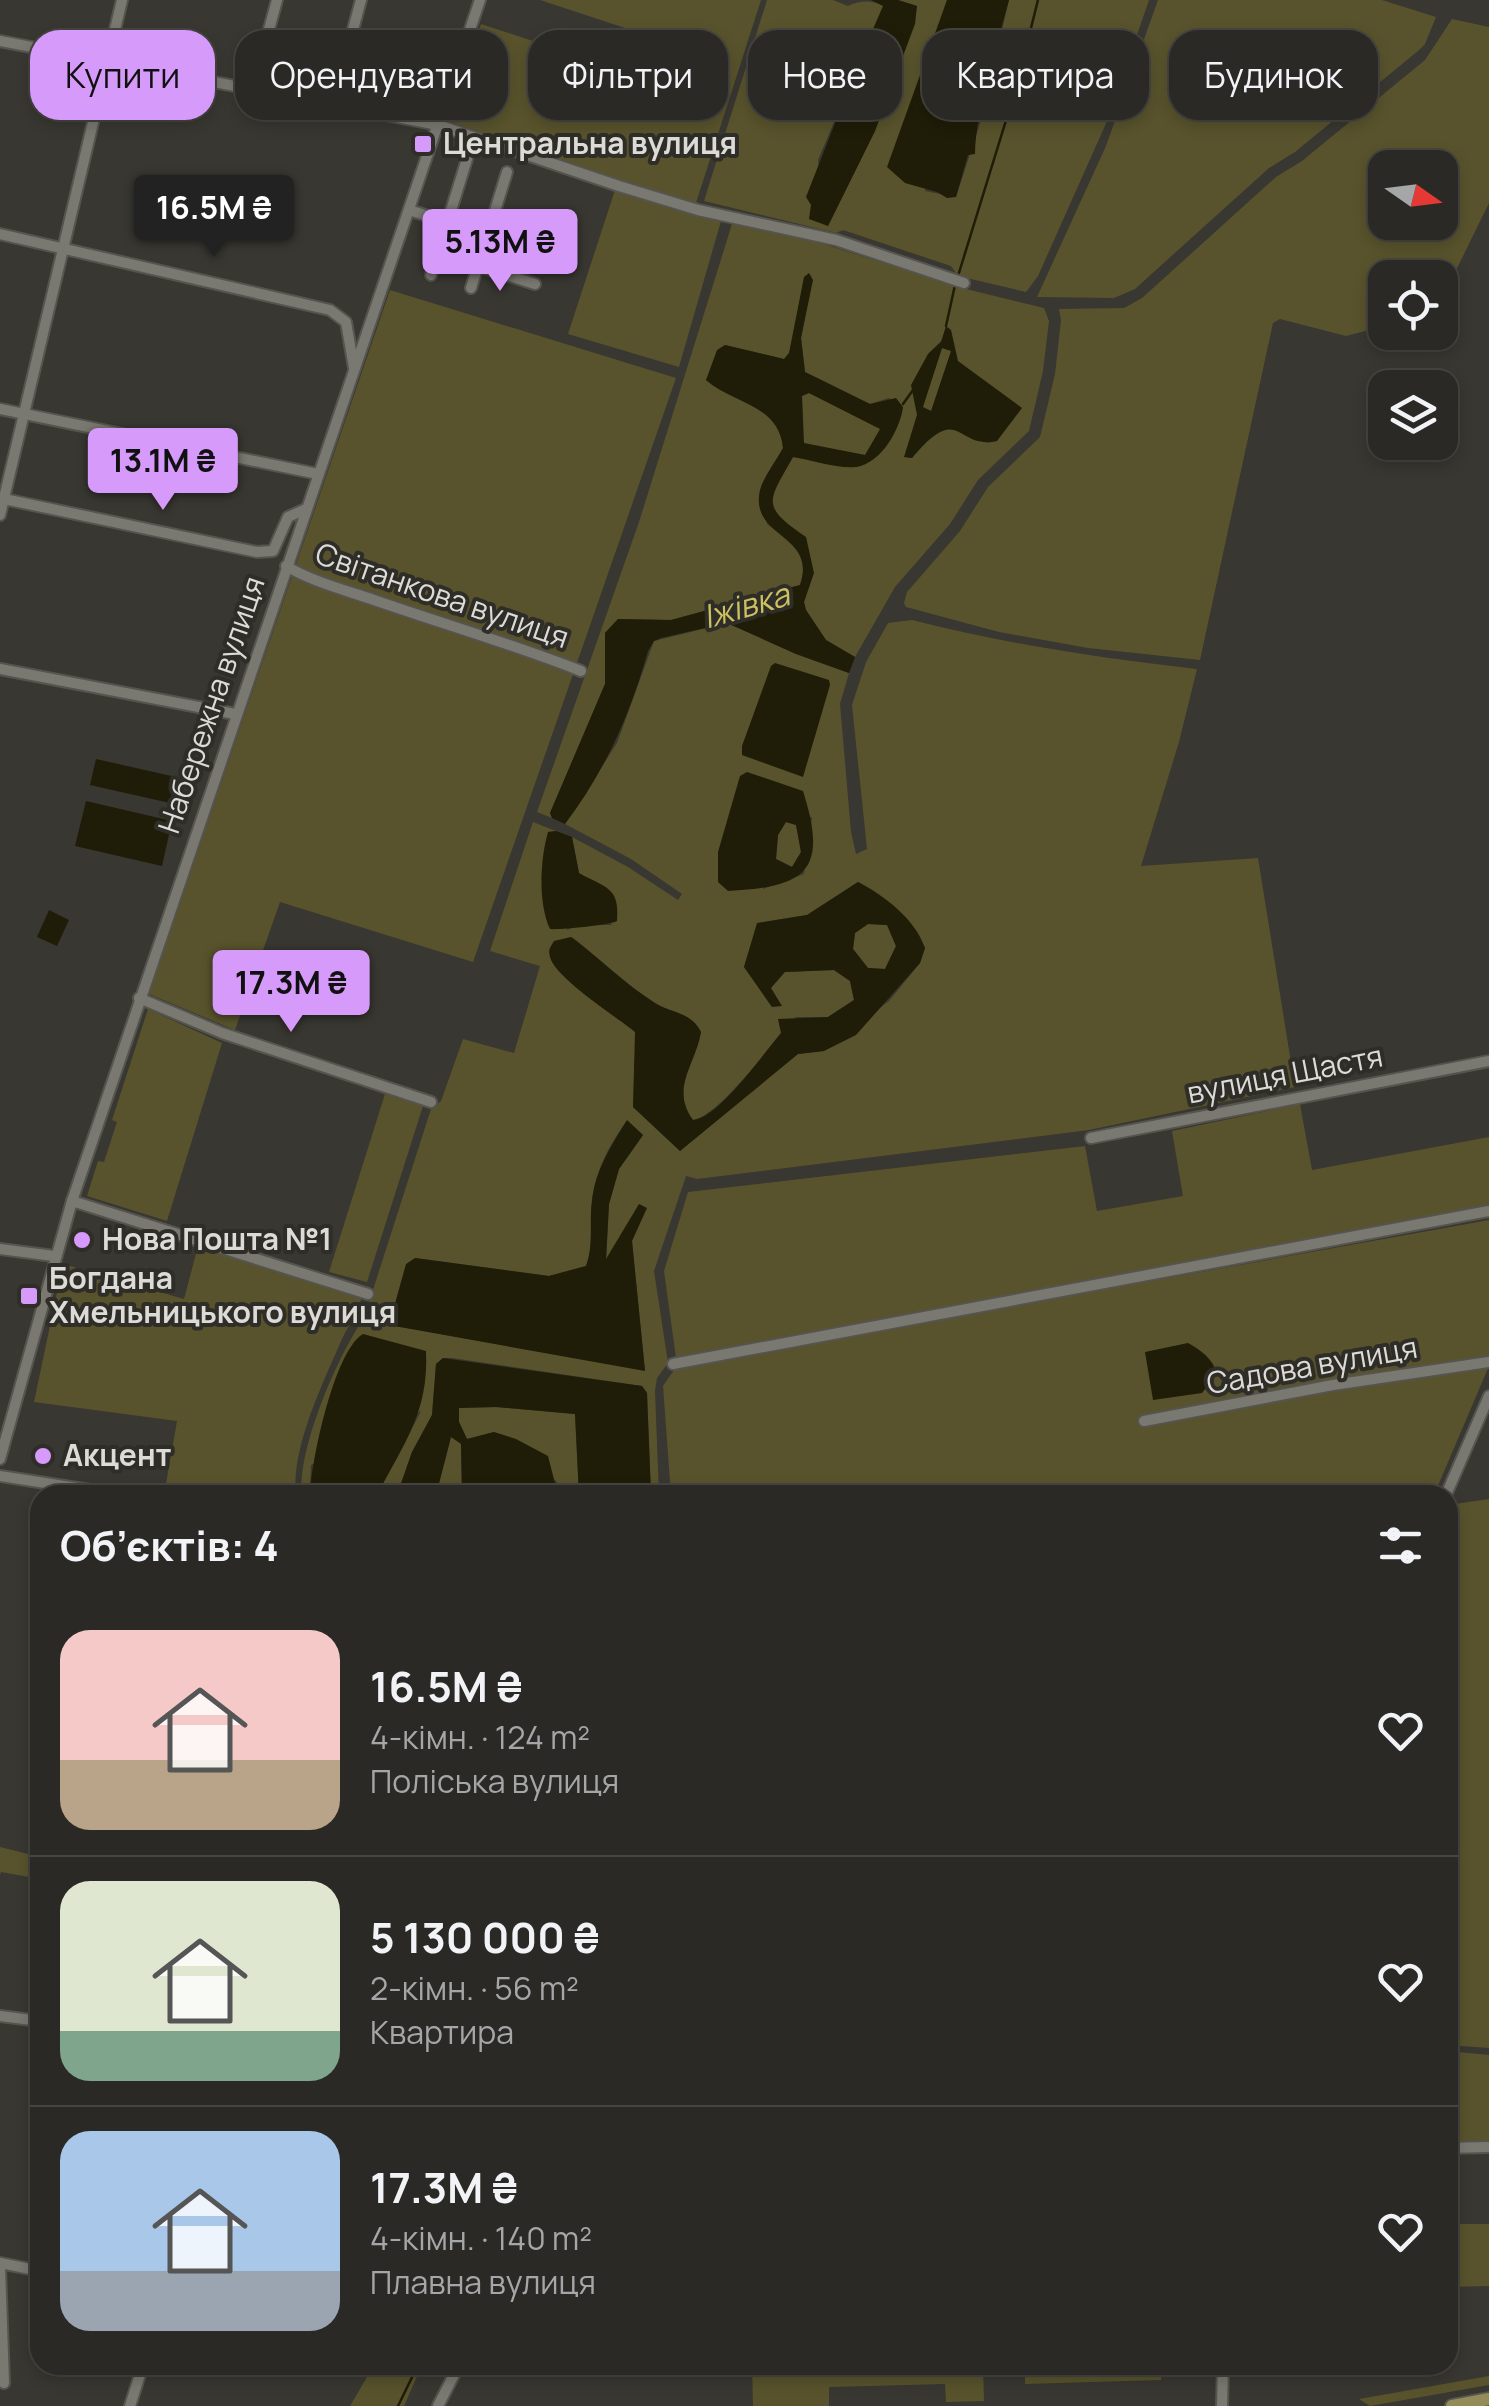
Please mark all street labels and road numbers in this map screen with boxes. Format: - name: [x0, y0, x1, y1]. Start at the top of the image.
- street label: Світанкова вулиця: [310, 532, 575, 657]
- street label: Набережна вулиця: [147, 571, 274, 838]
- street label: вулиця Щастя: [1183, 1034, 1386, 1113]
- street label: Садова вулиця: [1203, 1326, 1420, 1403]

